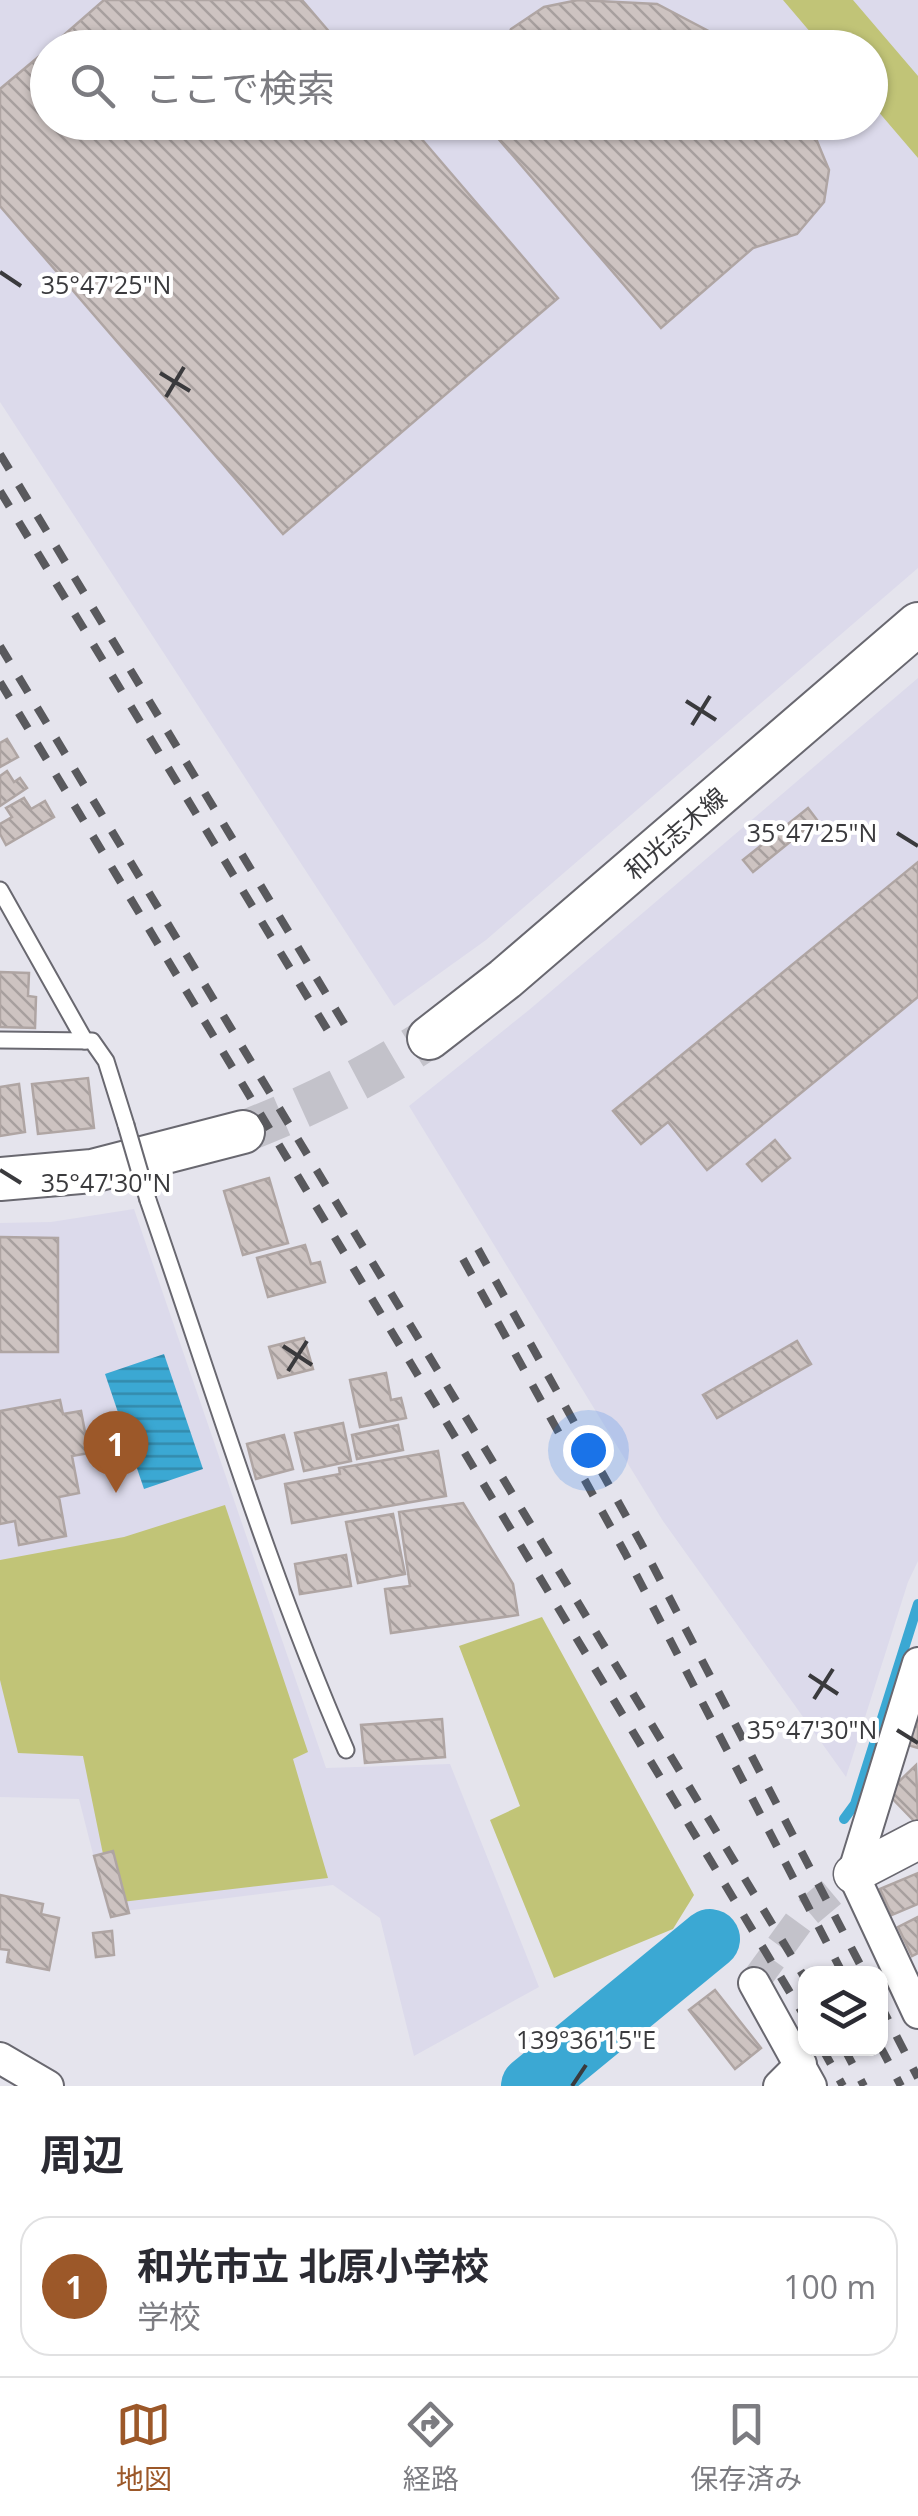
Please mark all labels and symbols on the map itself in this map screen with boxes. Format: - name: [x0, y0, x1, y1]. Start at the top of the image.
- text: 35°47'25"N: [41, 267, 171, 301]
- street label: 和光志木線: [617, 779, 733, 887]
- text: 35°47'25"N: [747, 815, 877, 849]
- text: 35°47'30"N: [41, 1165, 171, 1199]
- pin: 1: [84, 1410, 148, 1493]
- your location: [563, 1425, 614, 1476]
- text: 35°47'30"N: [747, 1712, 877, 1746]
- text: 139°36'15"E: [516, 2022, 656, 2056]

